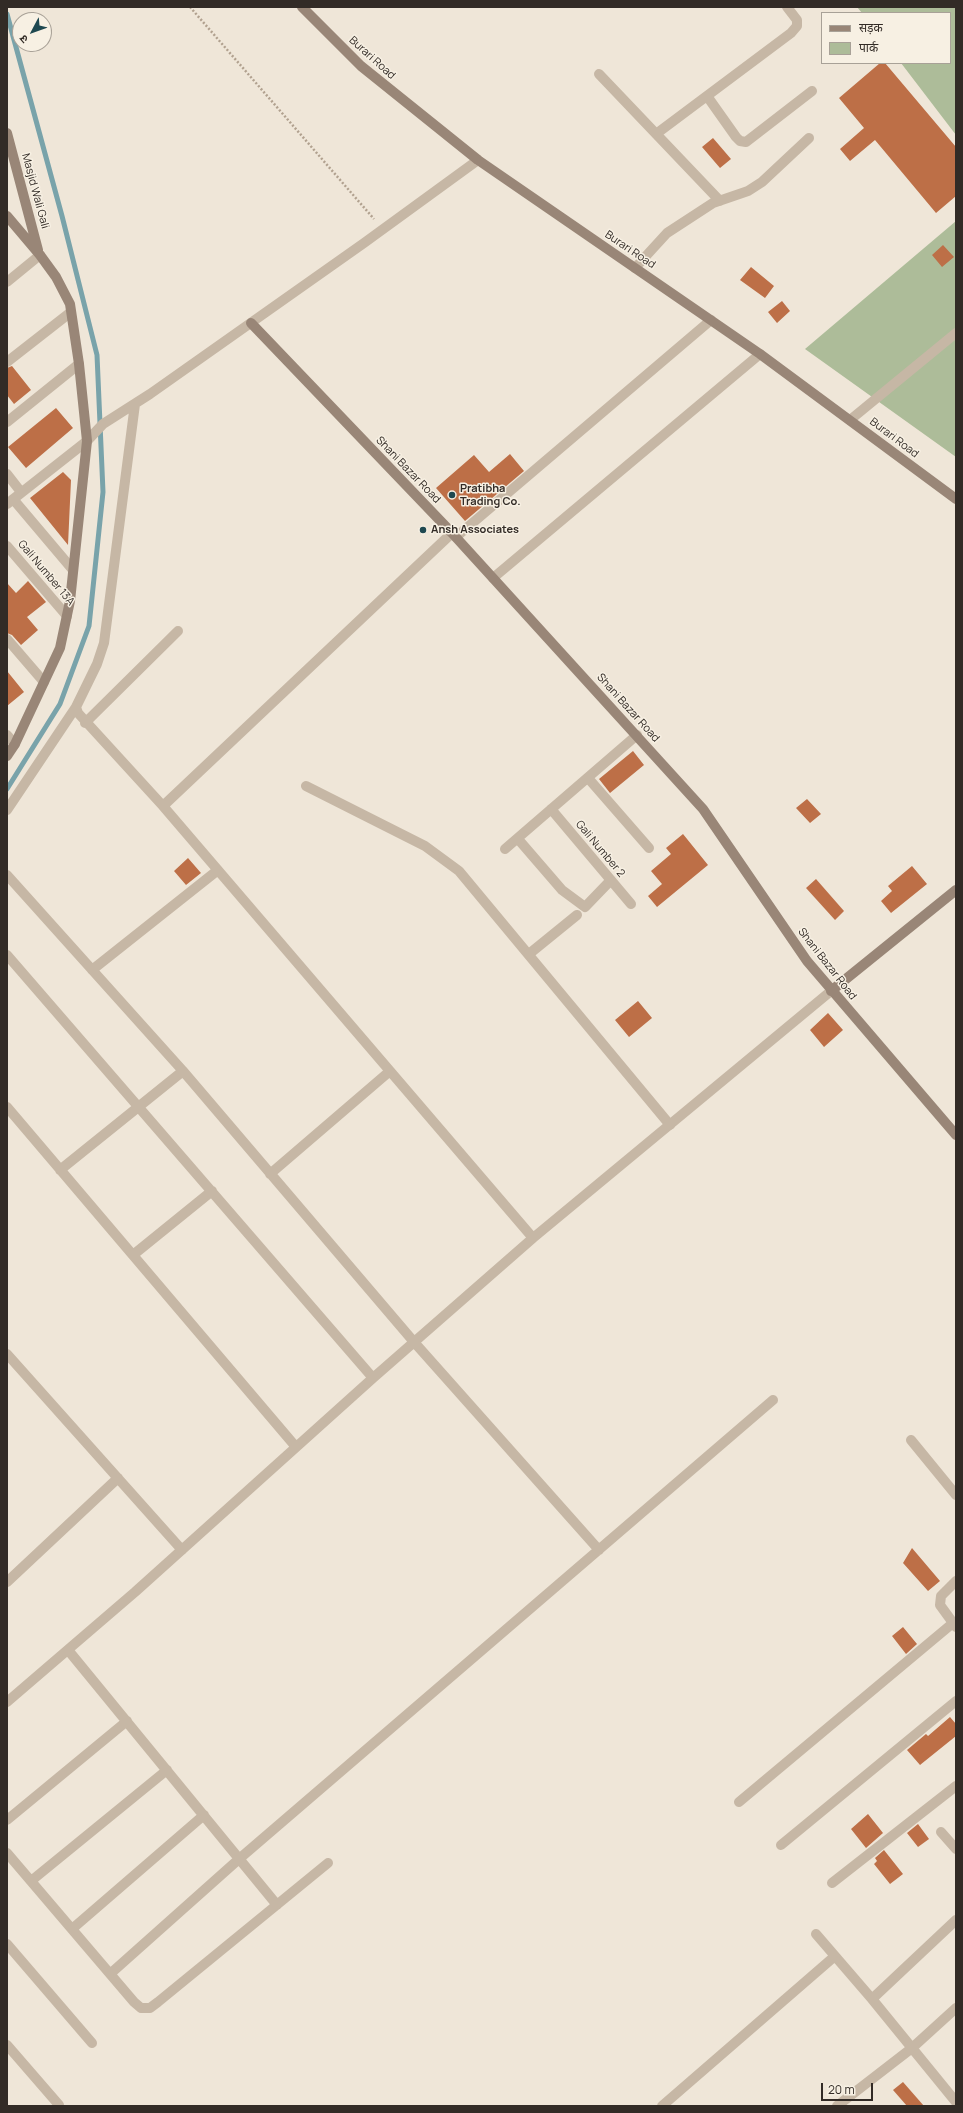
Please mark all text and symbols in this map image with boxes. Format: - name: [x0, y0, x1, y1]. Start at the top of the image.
- north arrow: [12, 12, 52, 52]
- legend: [821, 12, 951, 64]
- text: सड़क: [859, 19, 883, 36]
- text: उ: [16, 32, 31, 47]
- street label: Burari Road: [346, 34, 398, 82]
- text: पार्क: [859, 39, 878, 56]
- street label: Masjid Wali Gali: [19, 152, 51, 230]
- street label: Burari Road: [602, 228, 658, 272]
- street label: Burari Road: [867, 415, 921, 461]
- street label: Shani Bazar Road: [373, 434, 443, 506]
- place label: Pratibha Trading Co.: [460, 482, 520, 508]
- marker: Pratibha Trading Co.: [447, 490, 457, 500]
- place label: Ansh Associates: [431, 523, 519, 537]
- marker: Ansh Associates: [418, 525, 428, 535]
- street label: Gali Number 13A: [15, 538, 77, 608]
- street label: Shani Bazar Road: [594, 671, 662, 745]
- street label: Gali Number 2: [572, 818, 628, 880]
- street label: Shani Bazar Road: [795, 925, 859, 1003]
- scale bar: [823, 2075, 875, 2101]
- text: 20 m: [828, 2081, 855, 2098]

